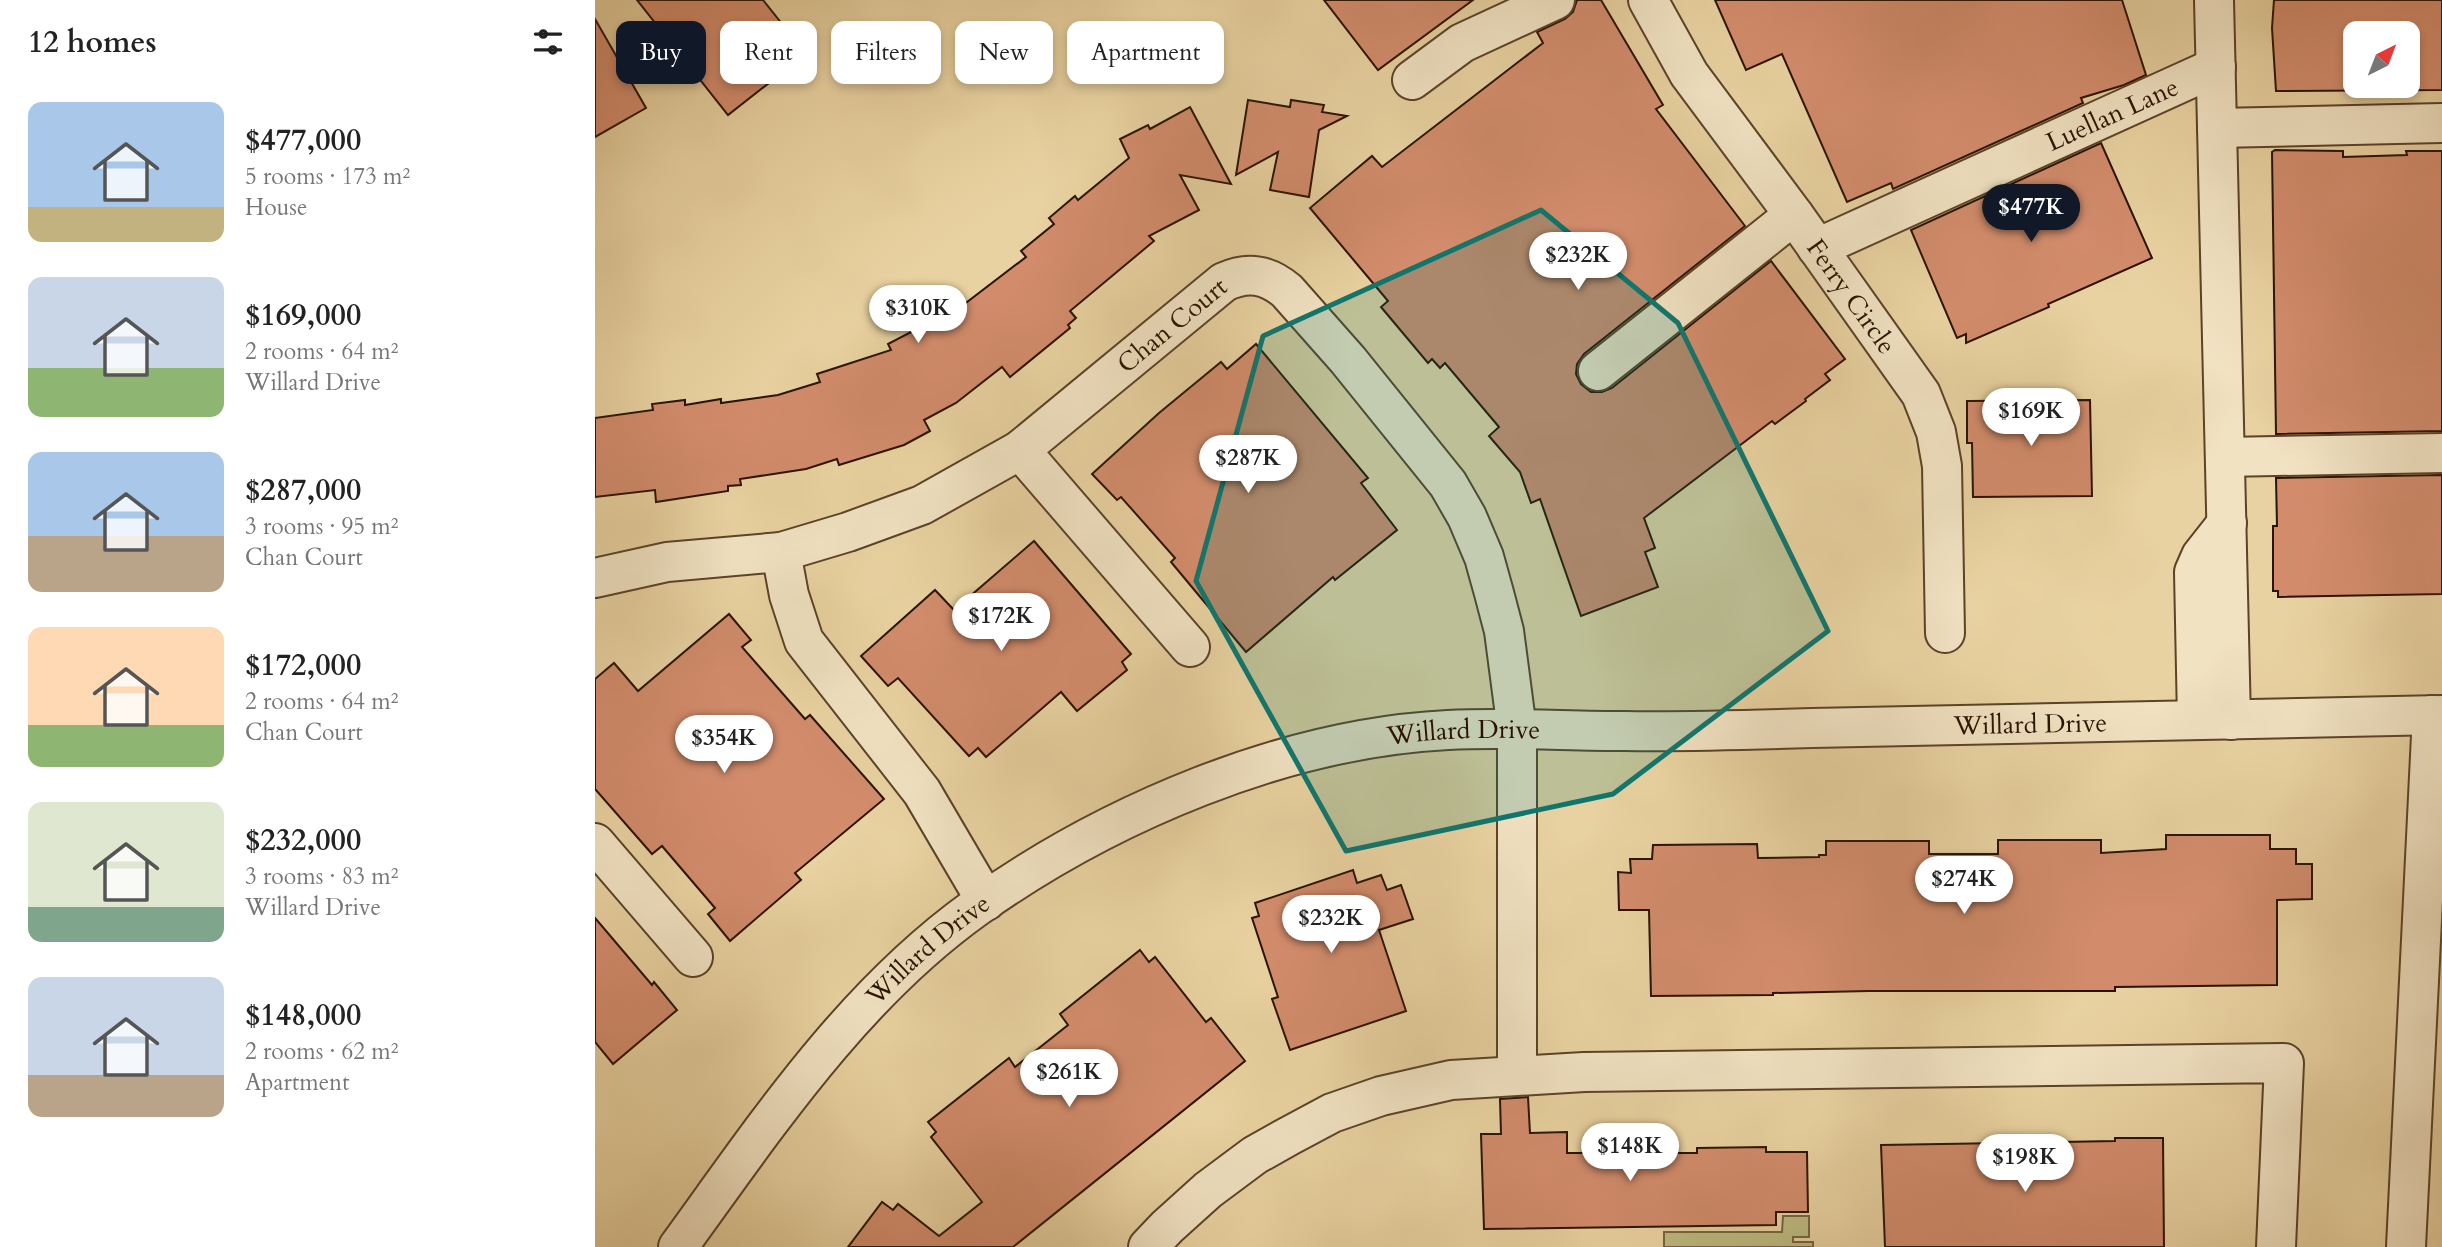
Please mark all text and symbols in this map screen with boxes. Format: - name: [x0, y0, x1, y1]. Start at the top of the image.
- chip: Buy: [616, 21, 706, 84]
- chip: Rent: [720, 21, 817, 84]
- chip: Filters: [831, 21, 941, 84]
- chip: New: [955, 21, 1053, 84]
- chip: Apartment: [1067, 21, 1224, 84]
- north arrow: [2343, 21, 2420, 98]
- map controls: [2343, 21, 2420, 98]
- text: 12 homes: [28, 22, 157, 63]
- icon: filters: [529, 23, 567, 61]
- street label: Luellan Lane: [2041, 69, 2184, 160]
- text: $477,000: [245, 120, 361, 161]
- icon: home: [84, 130, 168, 214]
- text: 5 rooms · 173 m²: [245, 161, 410, 192]
- pin: $477K: [1982, 184, 2080, 244]
- text: $477K: [1998, 191, 2064, 222]
- text: House: [245, 192, 307, 223]
- pin: $232K: [1529, 232, 1627, 292]
- street label: Ferry Circle: [1798, 232, 1904, 361]
- text: $232K: [1545, 239, 1611, 270]
- street label: Chan Court: [1110, 269, 1235, 381]
- pin: $310K: [869, 286, 967, 345]
- text: $310K: [885, 292, 951, 323]
- text: $169,000: [245, 295, 361, 336]
- icon: home: [84, 305, 168, 389]
- text: 2 rooms · 64 m²: [245, 336, 398, 367]
- text: Willard Drive: [245, 367, 381, 398]
- pin: $169K: [1982, 388, 2080, 448]
- text: $169K: [1998, 395, 2064, 426]
- pin: $287K: [1199, 435, 1297, 495]
- text: $287K: [1215, 442, 1281, 473]
- text: $287,000: [245, 470, 361, 511]
- icon: home: [84, 480, 168, 564]
- text: 3 rooms · 95 m²: [245, 511, 398, 542]
- text: Chan Court: [245, 542, 363, 573]
- pin: $172K: [952, 594, 1050, 653]
- text: $172K: [968, 600, 1034, 631]
- text: $172,000: [245, 645, 361, 686]
- icon: home: [84, 655, 168, 739]
- text: 2 rooms · 64 m²: [245, 686, 398, 717]
- street label: Willard Drive: [1952, 705, 2108, 743]
- street label: Willard Drive: [1384, 712, 1541, 754]
- pin: $354K: [675, 716, 773, 775]
- text: Chan Court: [245, 717, 363, 748]
- text: $354K: [691, 722, 757, 753]
- text: $232,000: [245, 820, 361, 861]
- icon: home: [84, 830, 168, 914]
- pin: $274K: [1915, 856, 2013, 916]
- text: 3 rooms · 83 m²: [245, 861, 398, 892]
- text: $274K: [1931, 863, 1997, 894]
- street label: Willard Drive: [857, 886, 997, 1013]
- text: Willard Drive: [245, 892, 381, 923]
- pin: $232K: [1282, 895, 1380, 955]
- text: $232K: [1298, 902, 1364, 933]
- text: $148,000: [245, 995, 361, 1036]
- icon: home: [84, 1005, 168, 1089]
- text: 2 rooms · 62 m²: [245, 1036, 398, 1067]
- pin: $261K: [1020, 1050, 1118, 1109]
- text: $261K: [1036, 1056, 1102, 1087]
- text: Apartment: [245, 1067, 349, 1098]
- pin: $148K: [1581, 1124, 1679, 1183]
- text: $148K: [1597, 1130, 1663, 1161]
- pin: $198K: [1976, 1134, 2074, 1194]
- text: $198K: [1992, 1141, 2058, 1172]

